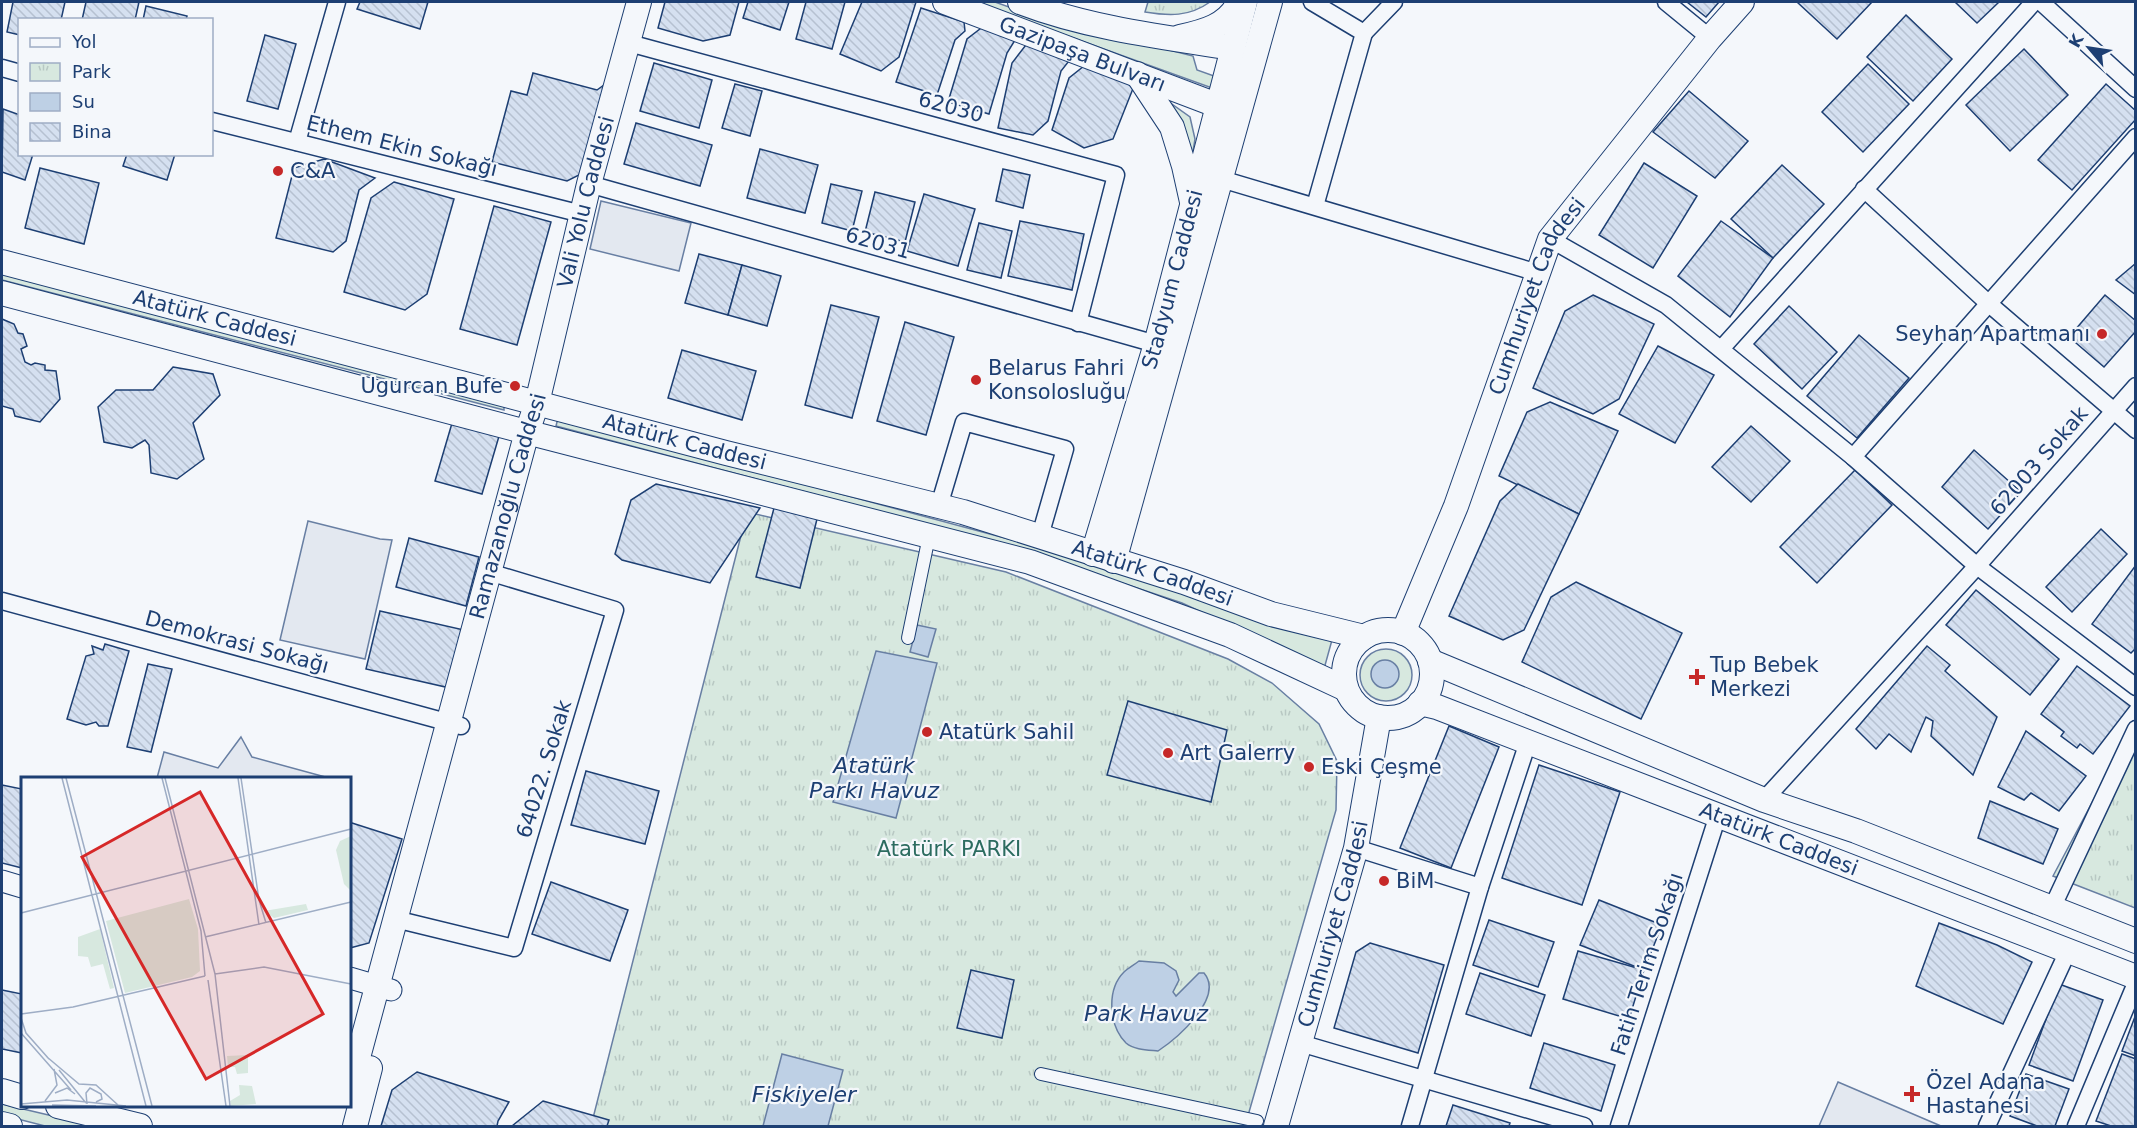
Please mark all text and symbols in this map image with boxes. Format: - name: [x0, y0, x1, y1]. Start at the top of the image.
- street label: Gazipaşa Bulvarı: [996, 12, 1169, 97]
- legend: [18, 18, 213, 156]
- north arrow: [2059, 18, 2119, 78]
- text: K: [2065, 30, 2088, 51]
- text: Yol: [71, 31, 97, 52]
- text: Park: [72, 61, 111, 82]
- street label: 62030: [916, 87, 986, 127]
- text: Su: [72, 91, 95, 112]
- street label: Ethem Ekin Sokağı: [304, 111, 500, 181]
- street label: Vali Yolu Caddesi: [553, 113, 619, 290]
- text: Bina: [72, 121, 112, 142]
- place label: C&A: [290, 159, 336, 183]
- marker: C&A: [271, 164, 285, 178]
- street label: Stadyum Caddesi: [1137, 187, 1208, 372]
- street label: Cumhuriyet Caddesi: [1484, 193, 1590, 398]
- street label: 62031: [843, 222, 913, 264]
- street label: Atatürk Caddesi: [130, 285, 299, 351]
- place label: Seyhan Apartmanı: [1895, 322, 2090, 346]
- marker: Seyhan Apartmanı: [2095, 327, 2109, 341]
- place label: Belarus Fahri Konsolosluğu: [988, 356, 1126, 404]
- marker: Belarus Fahri Konsolosluğu: [969, 373, 983, 387]
- place label: Ugurcan Bufe: [360, 374, 503, 398]
- marker: Ugurcan Bufe: [508, 379, 522, 393]
- street label: Ramazanoğlu Caddesi: [465, 391, 551, 622]
- street label: 62003 Sokak: [1985, 401, 2093, 520]
- street label: Atatürk Caddesi: [600, 409, 769, 475]
- street label: Atatürk Caddesi: [1069, 535, 1236, 611]
- street label: Demokrasi Sokağı: [142, 606, 332, 678]
- place label: Tup Bebek Merkezi: [1709, 653, 1820, 701]
- marker: Tup Bebek Merkezi: [1688, 668, 1706, 686]
- street label: 64022. Sokak: [512, 696, 577, 841]
- place label: Atatürk Sahil: [939, 720, 1074, 744]
- marker: Atatürk Sahil: [920, 725, 934, 739]
- place label: Art Galerry: [1180, 741, 1295, 765]
- marker: Art Galerry: [1161, 746, 1175, 760]
- water label: Atatürk Parkı Havuz: [809, 753, 940, 803]
- place label: Eski Çeşme: [1321, 755, 1442, 779]
- marker: Eski Çeşme: [1302, 760, 1316, 774]
- inset map: [21, 777, 351, 1107]
- street label: Atatürk Caddesi: [1696, 798, 1862, 881]
- street label: Cumhuriyet Caddesi: [1293, 819, 1373, 1030]
- park label: Atatürk PARKI: [877, 837, 1021, 861]
- place label: BiM: [1396, 869, 1434, 893]
- street label: Fatih Terim Sokağı: [1606, 870, 1688, 1058]
- marker: BiM: [1377, 874, 1391, 888]
- water label: Park Havuz: [1084, 1001, 1208, 1026]
- place label: Özel Adana Hastanesi: [1926, 1069, 2045, 1118]
- water label: Fiskiyeler: [752, 1082, 858, 1107]
- marker: Özel Adana Hastanesi: [1903, 1085, 1921, 1103]

